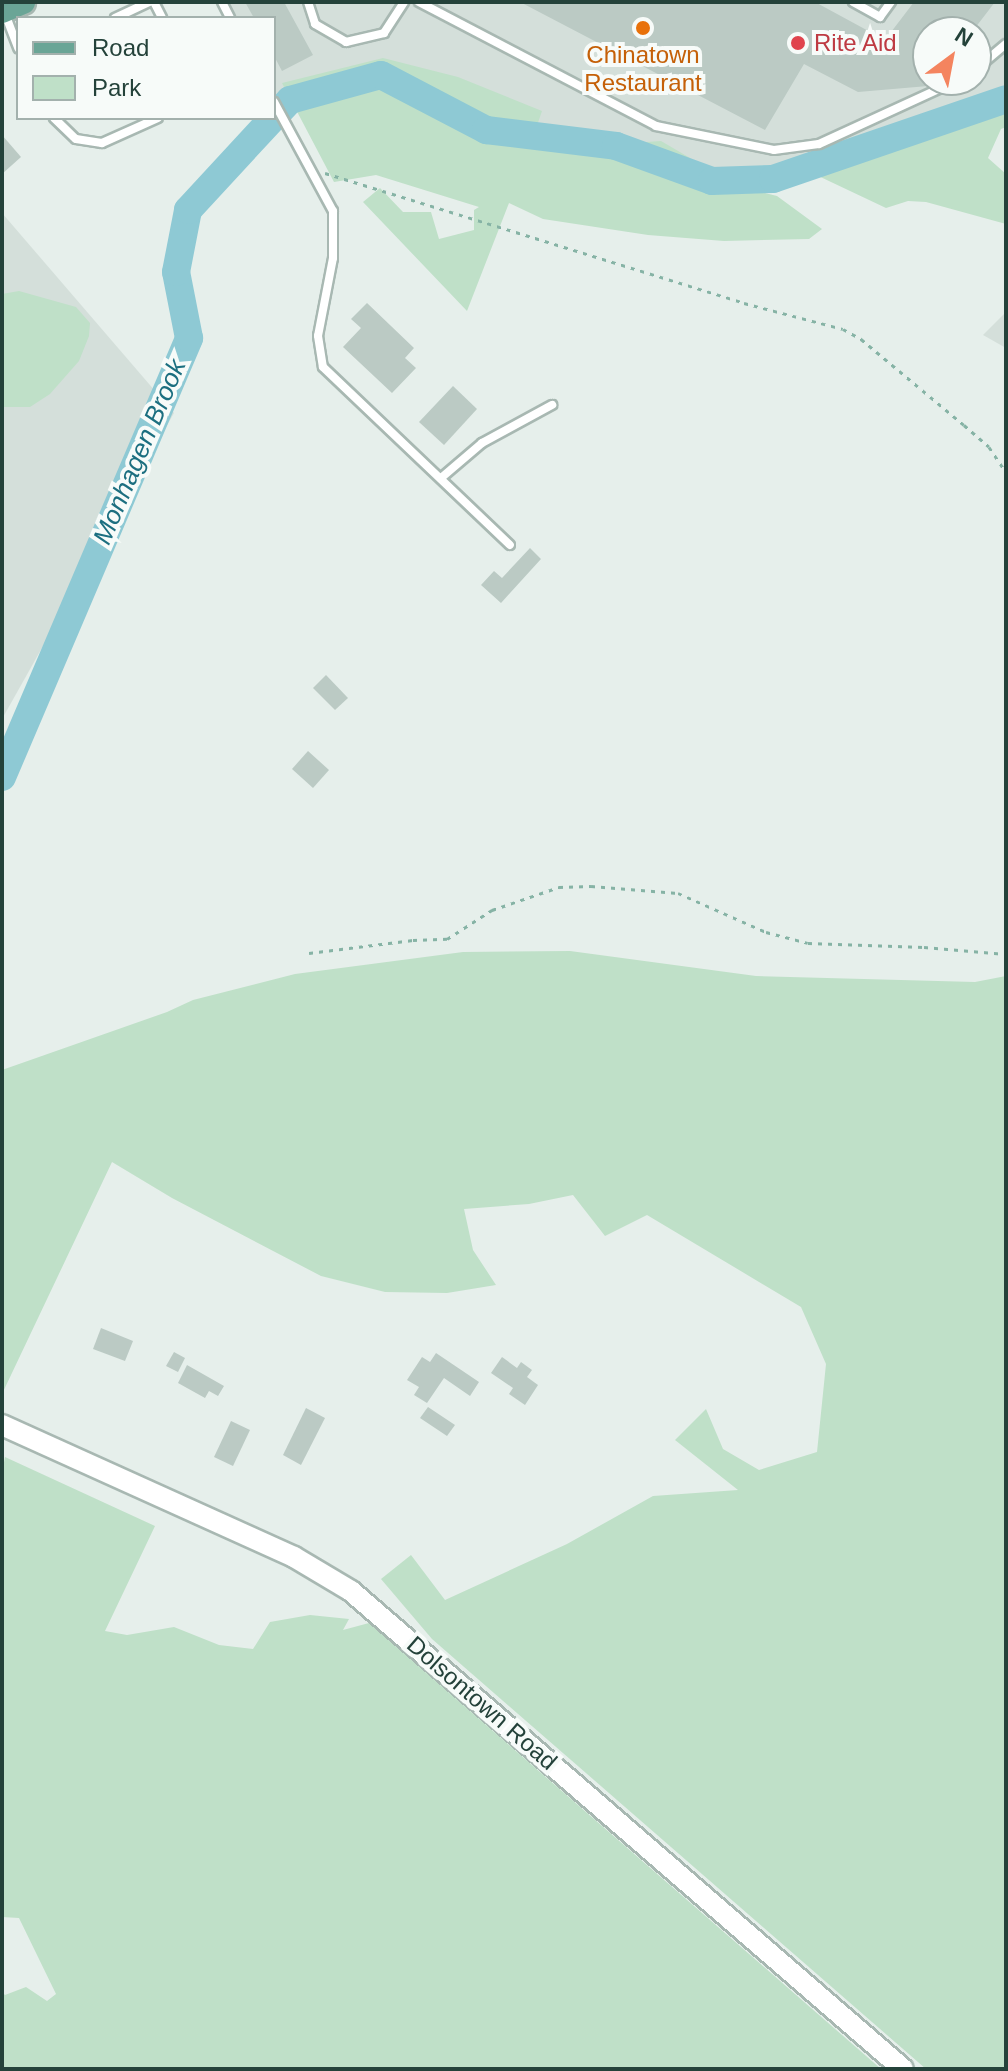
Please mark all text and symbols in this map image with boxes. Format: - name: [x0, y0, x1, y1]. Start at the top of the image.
- legend: [16, 16, 276, 120]
- north arrow: [912, 16, 992, 96]
- marker: Chinatown Restaurant: [634, 19, 652, 37]
- text: N: [951, 22, 977, 52]
- place label: Rite Aid: [814, 29, 898, 57]
- text: Road: [92, 34, 149, 61]
- marker: Rite Aid: [789, 34, 807, 52]
- place label: Chinatown Restaurant: [584, 41, 702, 97]
- text: Park: [92, 74, 141, 101]
- water label: Monhagen Brook: [87, 355, 193, 549]
- street label: Dolsontown Road: [401, 1630, 563, 1776]

